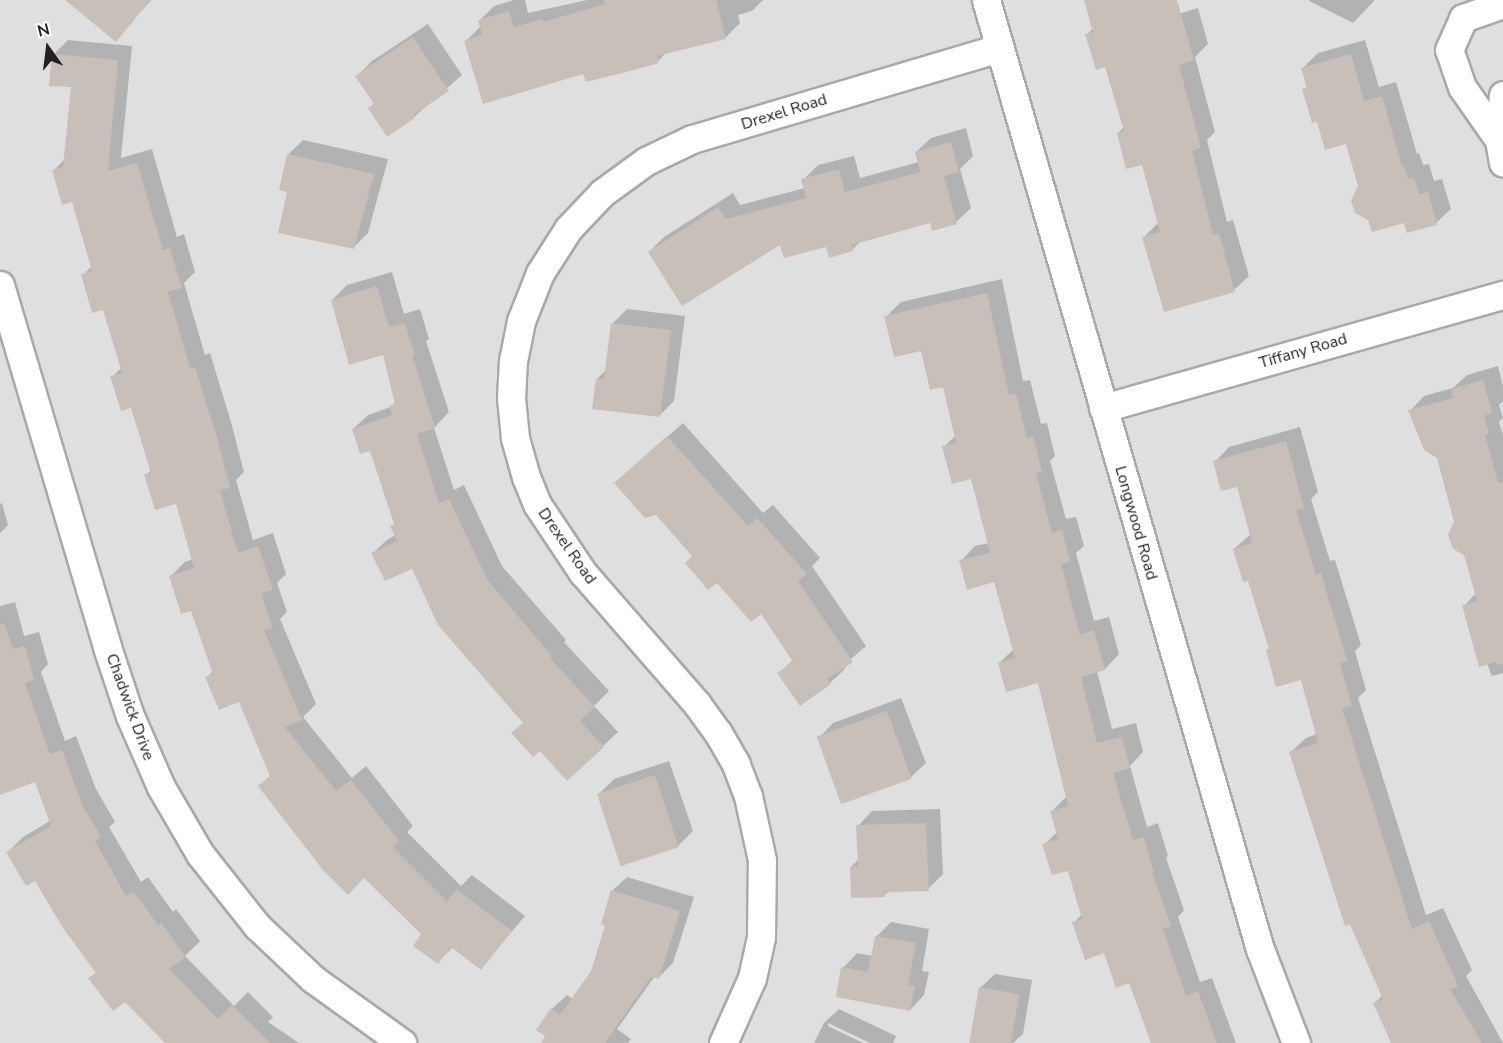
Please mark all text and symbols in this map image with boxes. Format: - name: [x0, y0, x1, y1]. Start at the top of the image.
- north arrow: [18, 18, 78, 78]
- text: N: [35, 18, 52, 43]
- street label: Drexel Road: [739, 90, 829, 134]
- street label: Tiffany Road: [1257, 329, 1349, 373]
- street label: Longwood Road: [1111, 464, 1161, 582]
- street label: Drexel Road: [534, 504, 600, 588]
- street label: Chadwick Drive: [102, 651, 158, 763]

